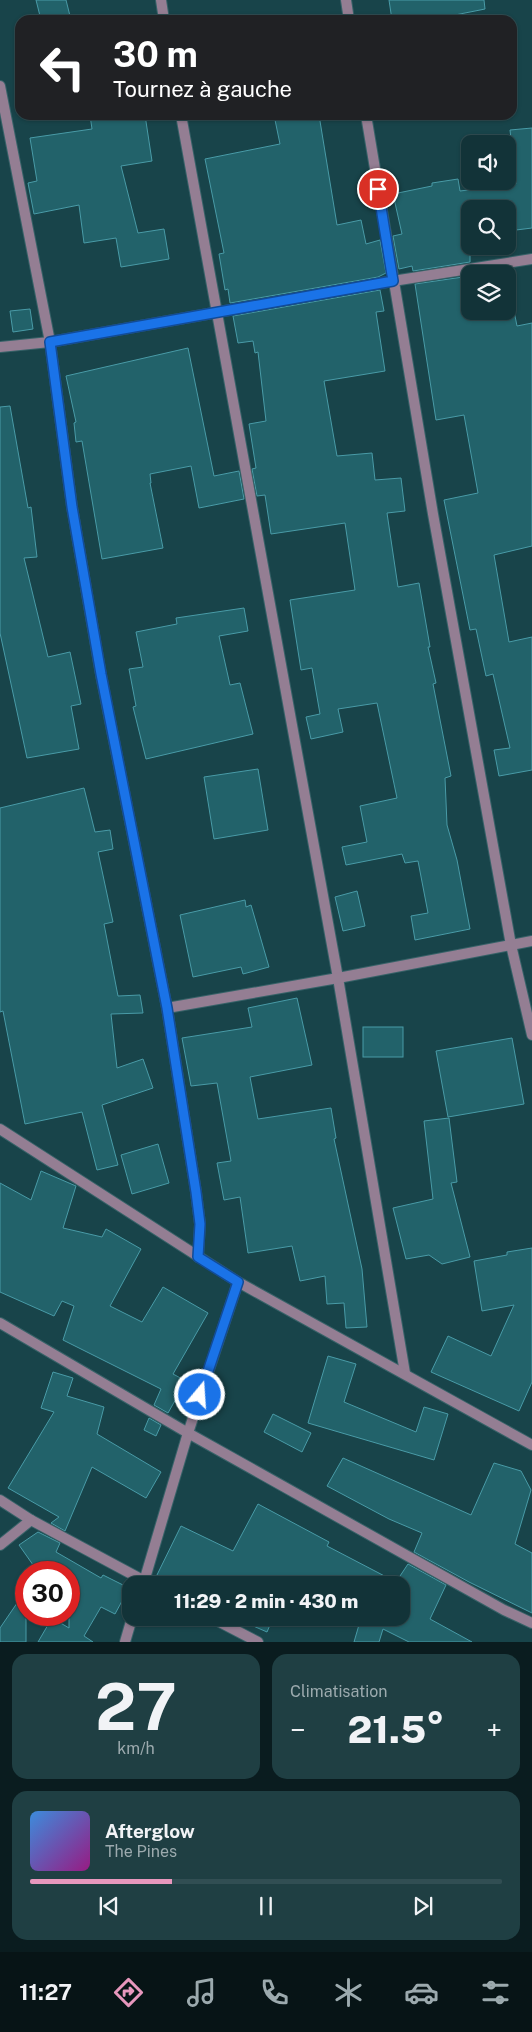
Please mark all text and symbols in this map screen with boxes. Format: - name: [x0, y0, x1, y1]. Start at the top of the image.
- text: 30 m: [113, 34, 198, 75]
- icon: left: [30, 35, 95, 100]
- text: Tournez à gauche: [113, 76, 292, 102]
- map controls: [461, 135, 516, 320]
- button: sound: [461, 135, 516, 190]
- pin: [357, 168, 399, 210]
- icon: arrive: [364, 175, 392, 203]
- button: search: [461, 200, 516, 255]
- button: layers: [461, 265, 516, 320]
- position arrow: [173, 1368, 225, 1420]
- speed limit sign: 30: [15, 1561, 80, 1626]
- text: 11:29 · 2 min · 430 m: [174, 1590, 358, 1612]
- text: 27: [95, 1668, 177, 1745]
- text: Climatisation: [290, 1682, 387, 1701]
- text: 21.5°: [348, 1707, 444, 1752]
- text: −: [290, 1713, 306, 1746]
- text: +: [486, 1713, 502, 1746]
- text: km/h: [117, 1739, 155, 1758]
- text: Afterglow: [105, 1820, 195, 1842]
- text: The Pines: [105, 1842, 177, 1861]
- icon: previous: [95, 1892, 123, 1920]
- icon: pause: [252, 1892, 280, 1920]
- icon: next: [409, 1892, 437, 1920]
- icon: directions: [111, 1975, 146, 2010]
- icon: music: [184, 1975, 219, 2010]
- icon: phone: [257, 1975, 292, 2010]
- icon: climate: [331, 1975, 366, 2010]
- icon: car: [404, 1975, 439, 2010]
- icon: filters: [478, 1975, 513, 2010]
- text: 11:27: [19, 1979, 72, 2005]

